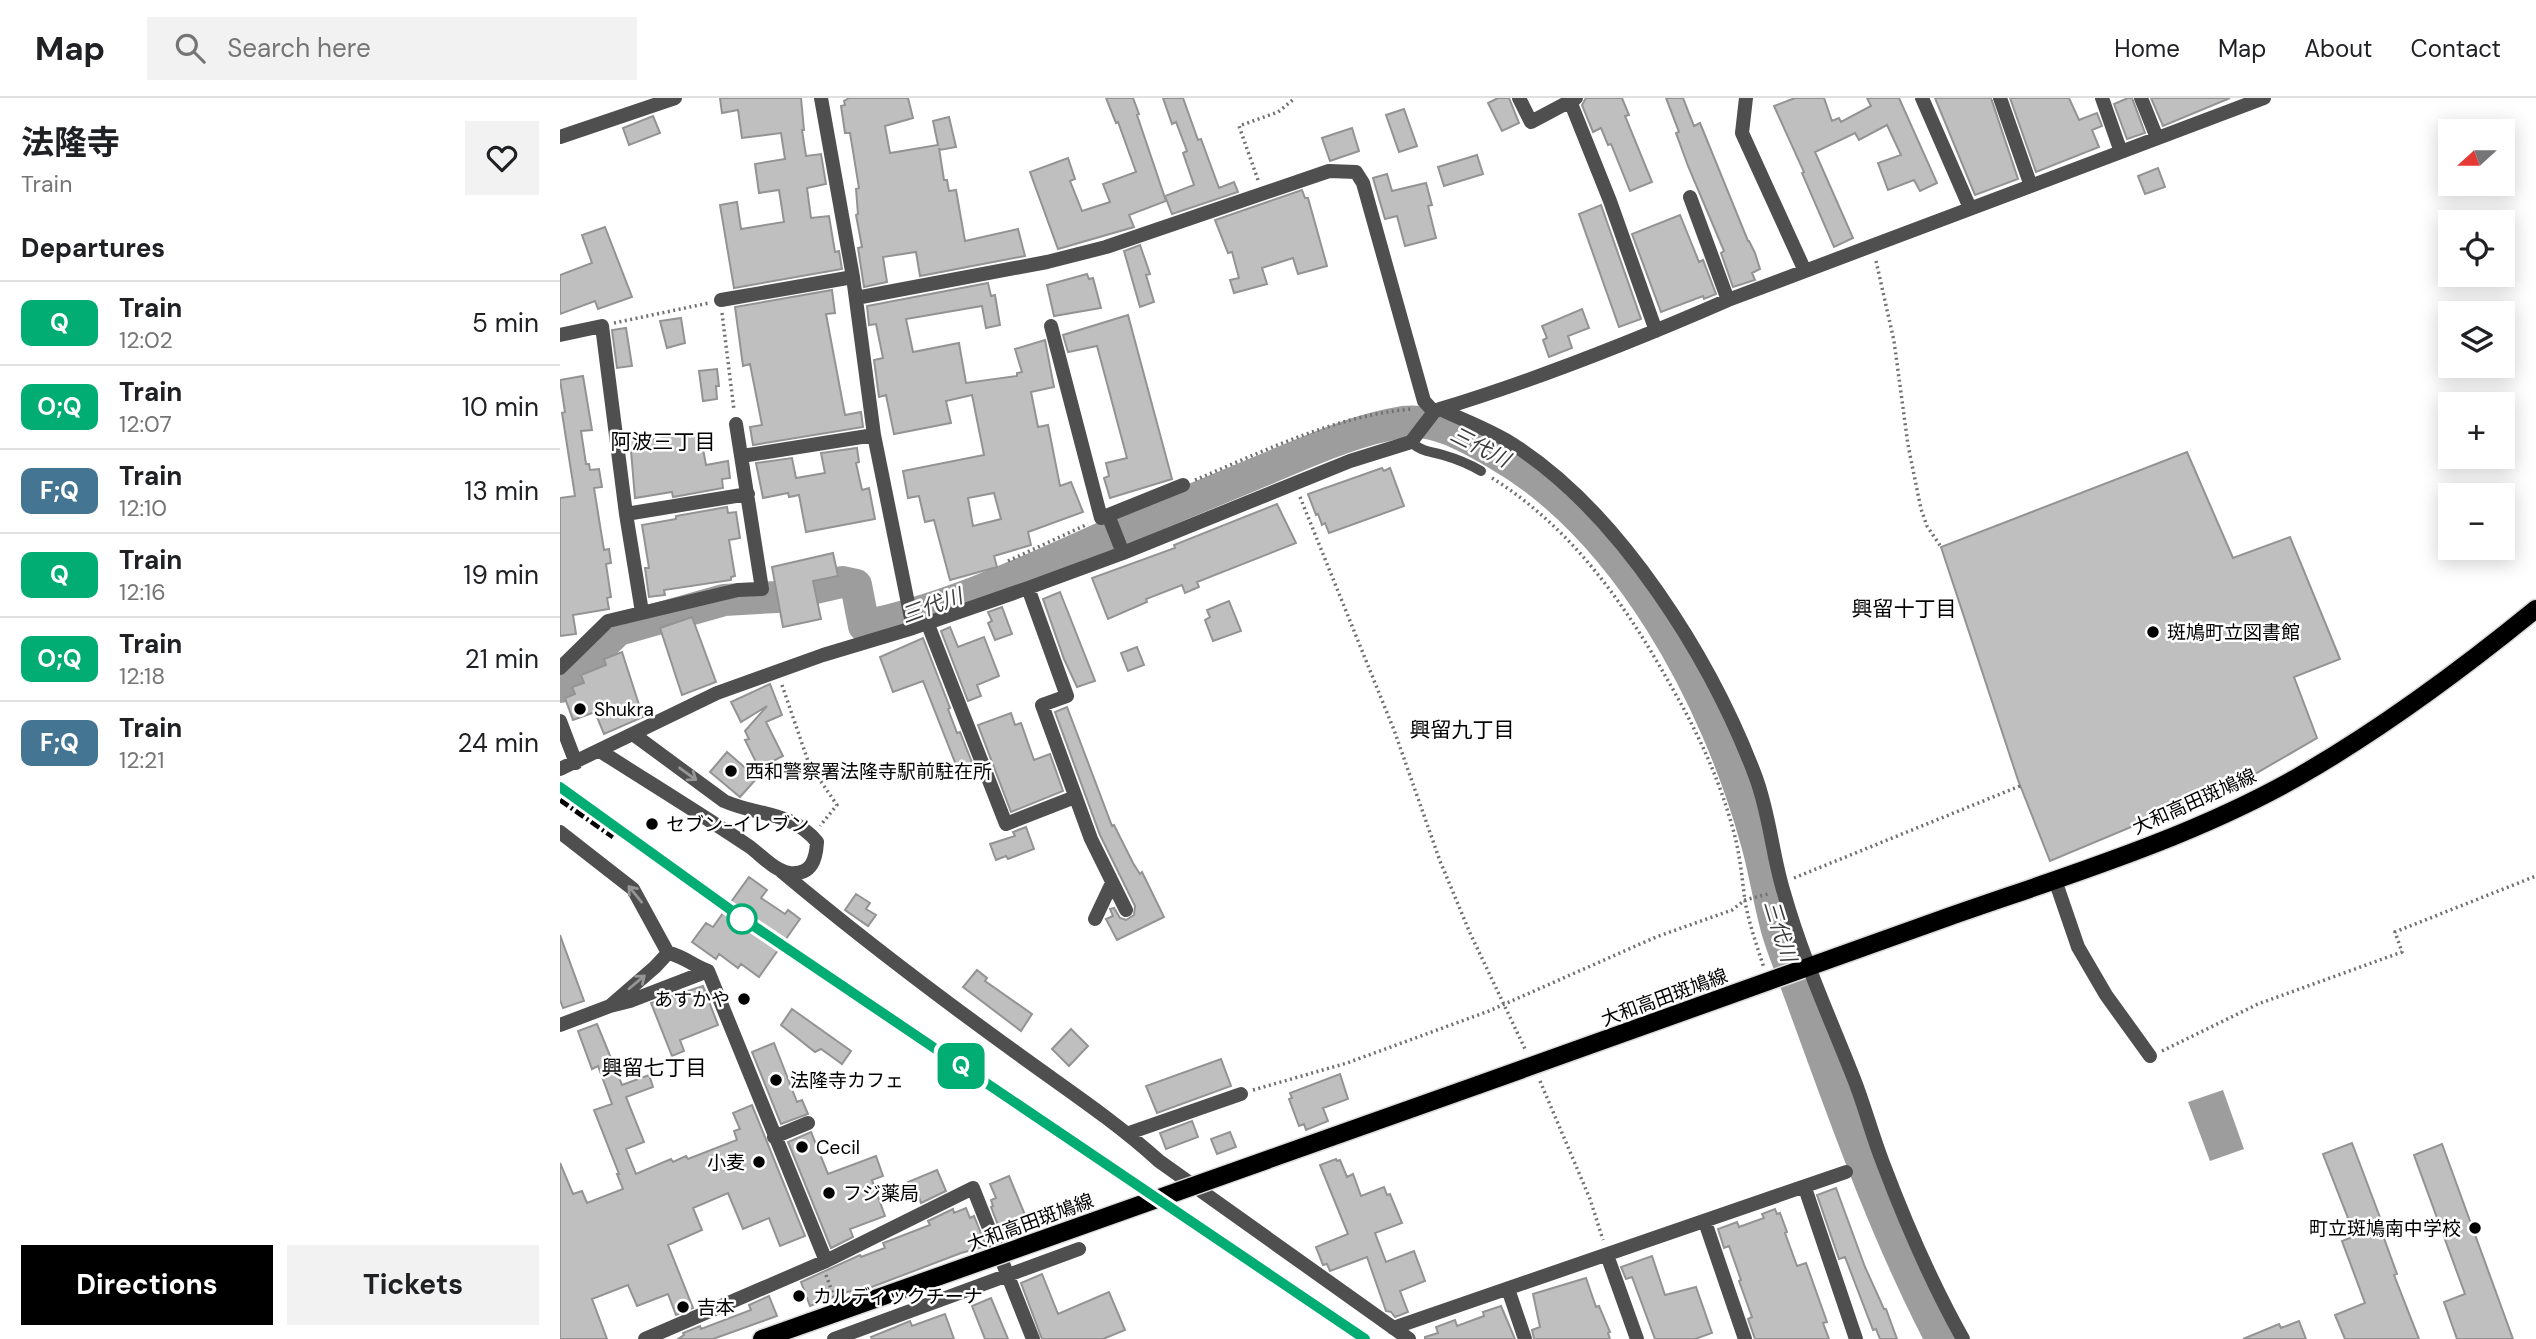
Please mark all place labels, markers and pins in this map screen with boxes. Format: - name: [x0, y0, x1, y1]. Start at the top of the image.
- place label: 斑鳩町立図書館: [2167, 620, 2300, 645]
- marker: 斑鳩町立図書館: [2145, 624, 2161, 640]
- place label: Shukra: [594, 697, 654, 722]
- marker: Shukra: [572, 701, 588, 717]
- place label: 西和警察署法隆寺駅前駐在所: [745, 759, 992, 784]
- marker: 西和警察署法隆寺駅前駐在所: [723, 763, 739, 779]
- place label: セブン-イレブン: [666, 812, 809, 837]
- marker: セブン-イレブン: [644, 816, 660, 832]
- unlabelled marker: [727, 904, 757, 934]
- place label: あすかや: [654, 987, 730, 1012]
- marker: あすかや: [736, 991, 752, 1007]
- place label: 法隆寺カフェ: [790, 1068, 904, 1093]
- marker: 法隆寺カフェ: [768, 1072, 784, 1088]
- place label: Cecil: [816, 1135, 860, 1160]
- marker: Cecil: [794, 1139, 810, 1155]
- place label: 小麦: [707, 1150, 745, 1175]
- marker: 小麦: [751, 1154, 767, 1170]
- place label: フジ薬局: [843, 1181, 919, 1206]
- marker: フジ薬局: [821, 1185, 837, 1201]
- place label: 町立斑鳩南中学校: [2309, 1216, 2461, 1241]
- marker: 町立斑鳩南中学校: [2467, 1220, 2483, 1236]
- place label: カルディックチーナ: [813, 1284, 983, 1309]
- marker: カルディックチーナ: [791, 1288, 807, 1304]
- place label: 吉本: [697, 1295, 735, 1320]
- marker: 吉本: [675, 1299, 691, 1315]

